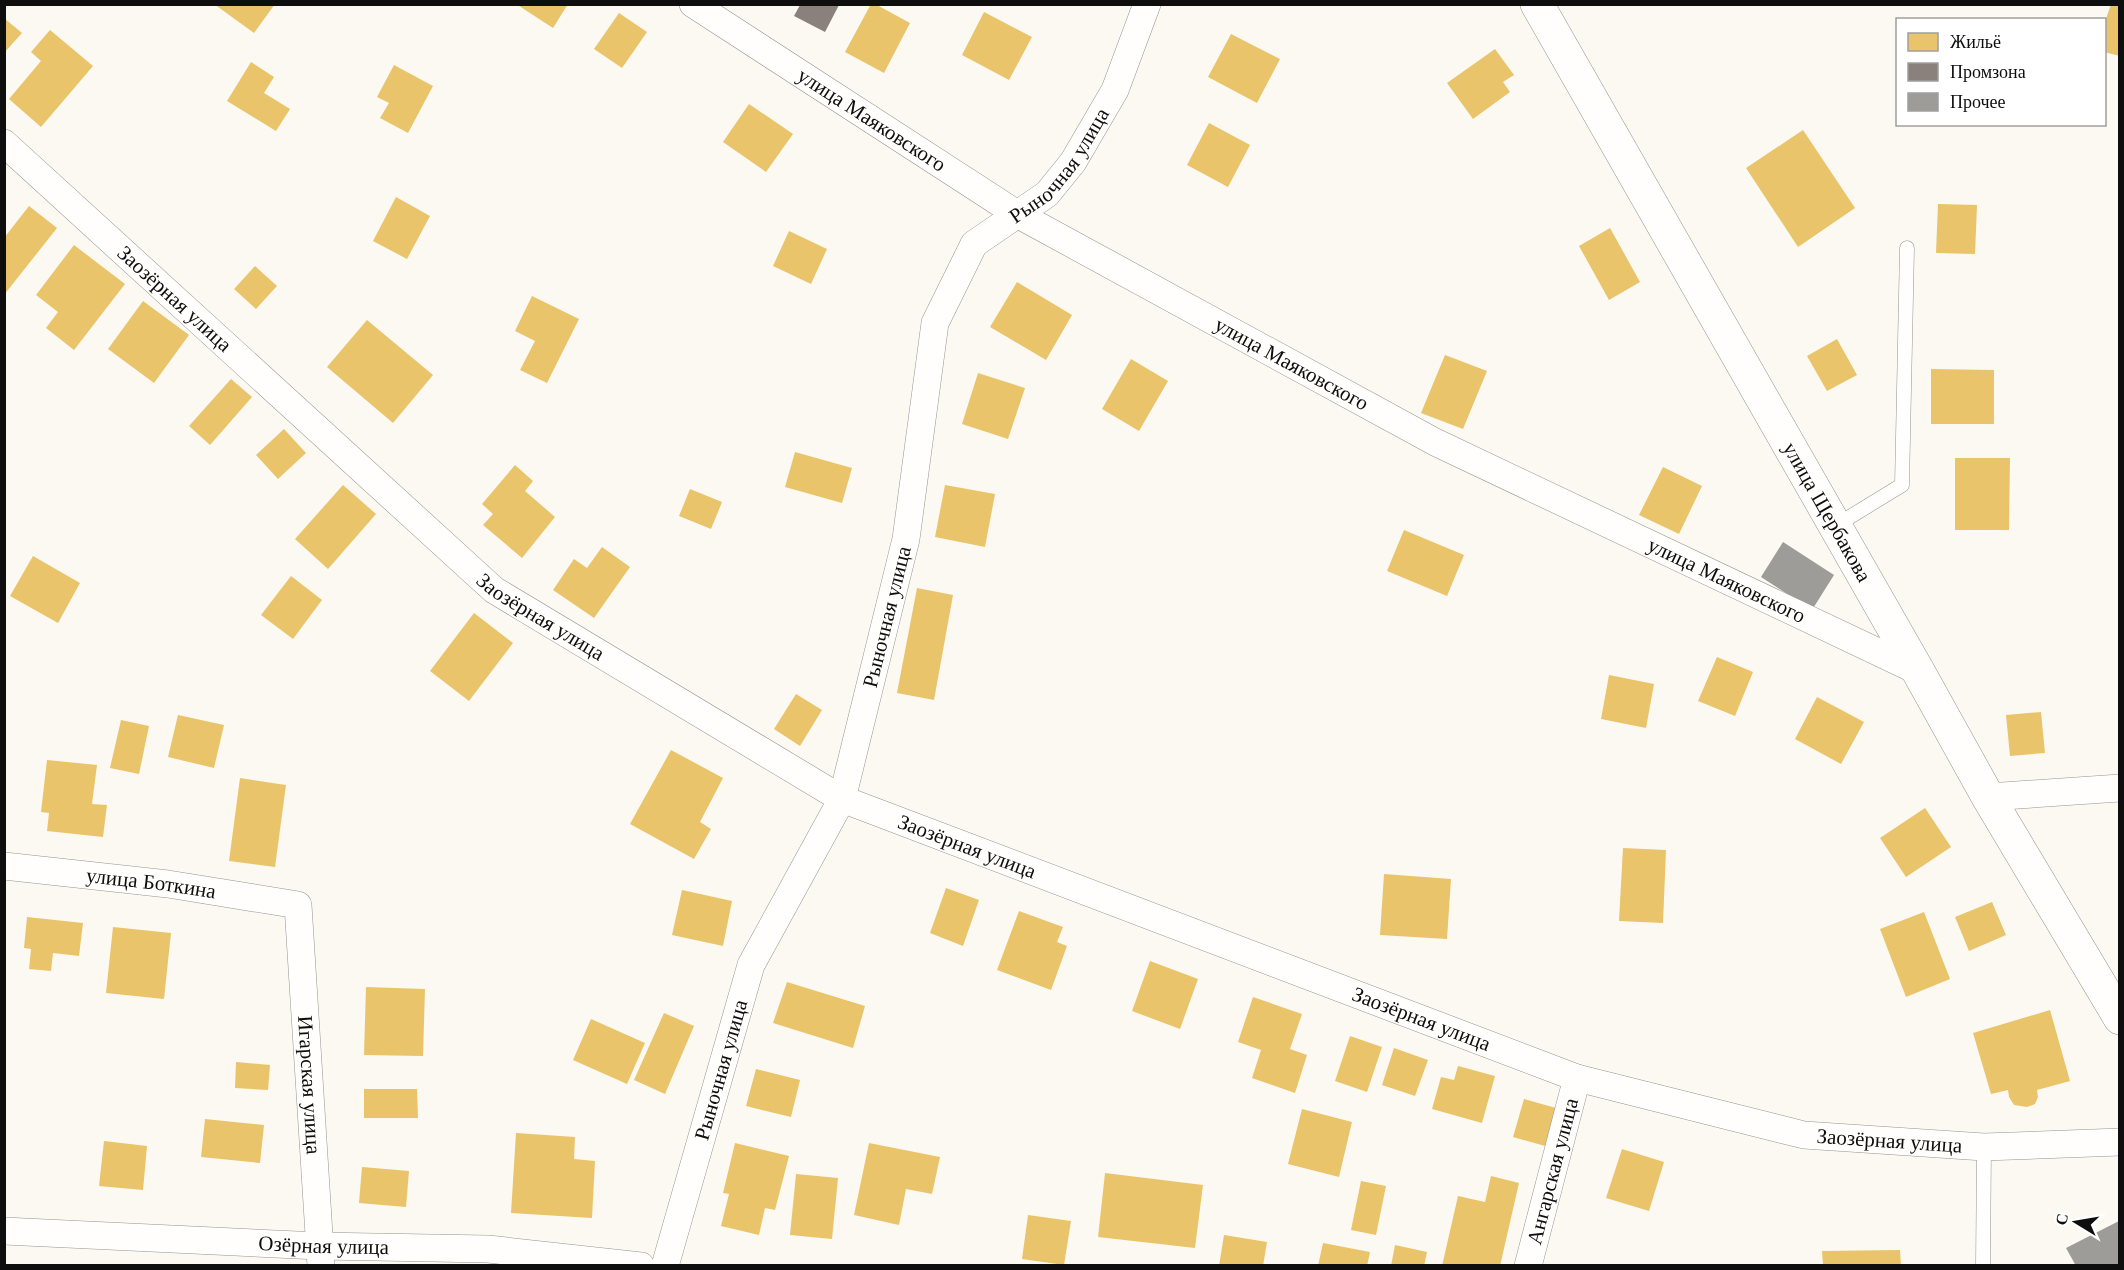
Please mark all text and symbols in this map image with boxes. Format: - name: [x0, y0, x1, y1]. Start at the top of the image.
- legend: [1896, 18, 2106, 126]
- text: Жильё: [1950, 32, 2001, 52]
- text: Промзона: [1950, 62, 2026, 82]
- street label: улица Маяковского: [793, 63, 950, 177]
- text: Прочее: [1950, 92, 2006, 112]
- street label: Рыночная улица: [1005, 103, 1114, 228]
- street label: Заозёрная улица: [113, 241, 237, 357]
- street label: улица Маяковского: [1211, 312, 1373, 416]
- street label: улица Щербакова: [1778, 438, 1877, 587]
- street label: улица Маяковского: [1644, 533, 1809, 628]
- street label: Рыночная улица: [858, 543, 916, 690]
- street label: Заозёрная улица: [472, 568, 609, 666]
- street label: Заозёрная улица: [895, 809, 1040, 884]
- street label: улица Боткина: [85, 863, 218, 904]
- street label: Заозёрная улица: [1349, 982, 1495, 1056]
- street label: Рыночная улица: [690, 996, 753, 1143]
- street label: Игарская улица: [293, 1015, 326, 1156]
- street label: Ангарская улица: [1522, 1095, 1583, 1247]
- street label: Заозёрная улица: [1816, 1124, 1964, 1158]
- north arrow: [2046, 1192, 2106, 1252]
- text: С: [2052, 1212, 2071, 1227]
- street label: Озёрная улица: [258, 1231, 390, 1259]

